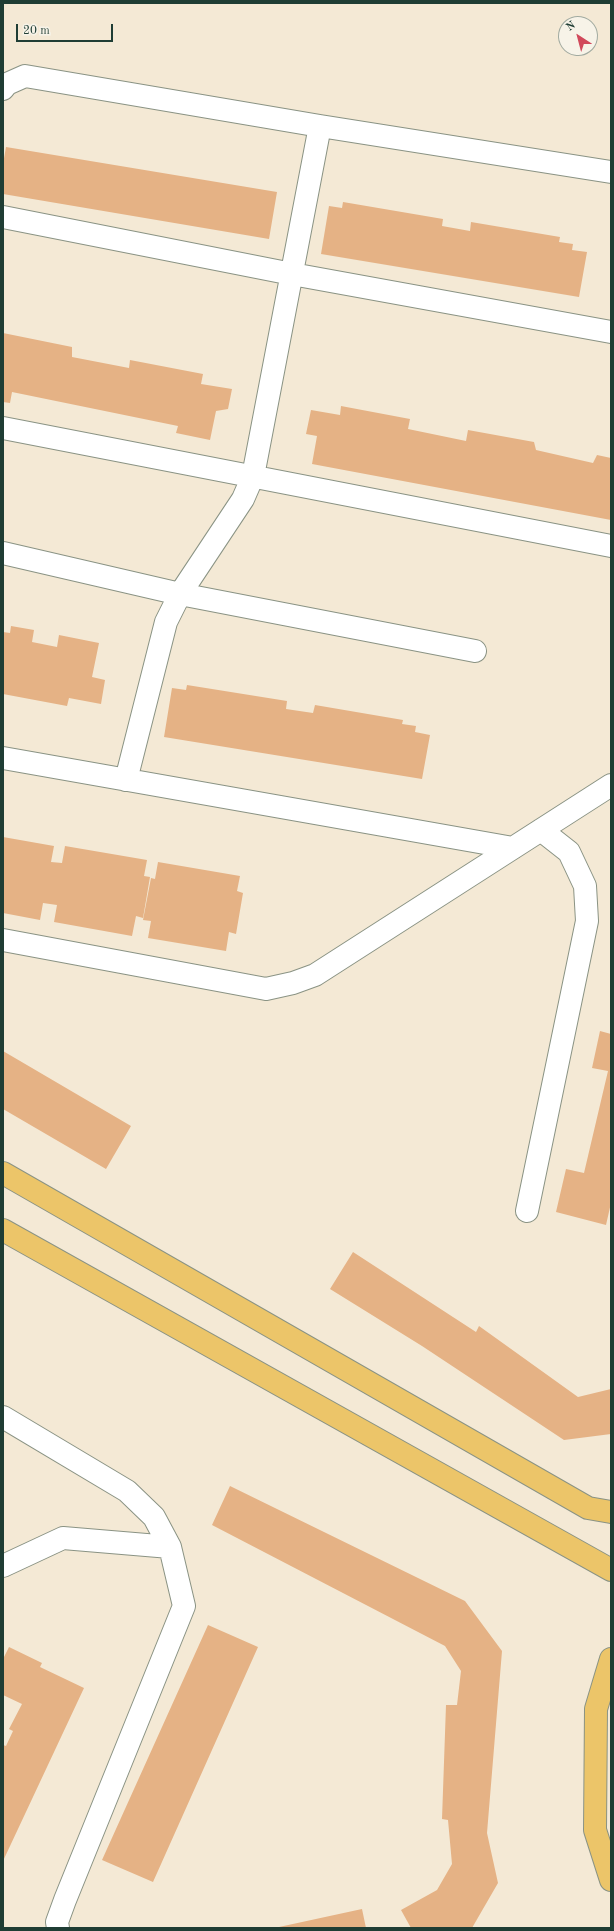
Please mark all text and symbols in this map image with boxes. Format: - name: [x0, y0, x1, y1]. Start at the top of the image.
- scale bar: [18, 16, 115, 42]
- north arrow: [558, 16, 598, 56]
- text: N: [565, 20, 578, 34]
- text: 20 m: [23, 25, 50, 37]

